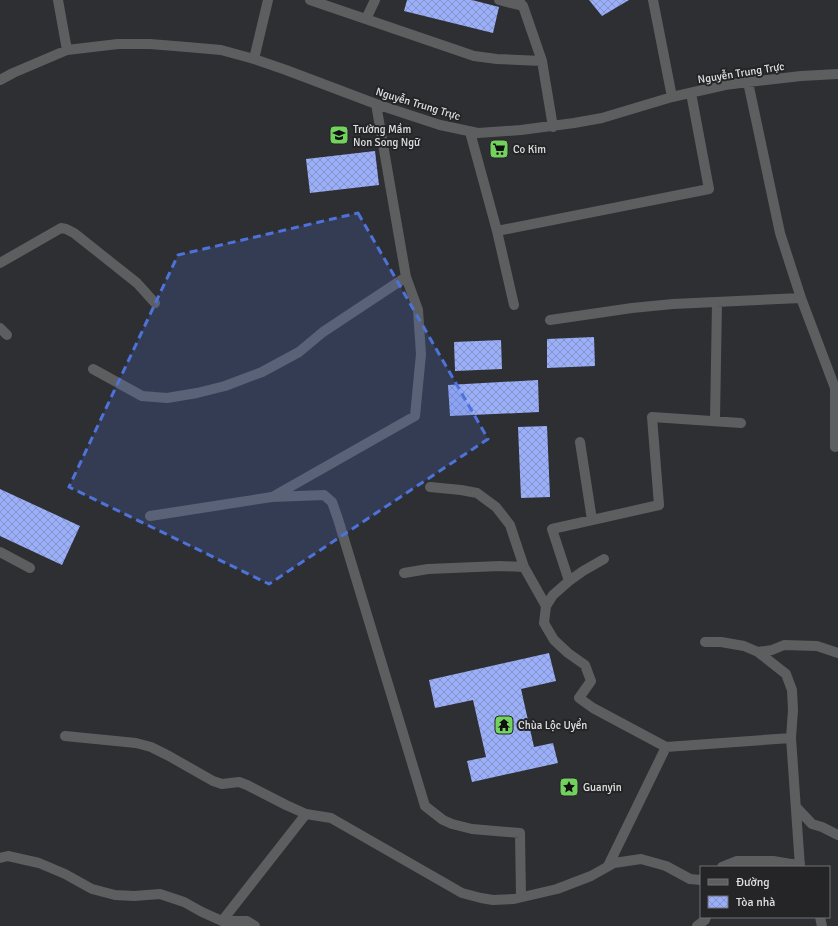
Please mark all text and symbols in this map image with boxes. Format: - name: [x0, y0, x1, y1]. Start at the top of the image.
- street label: Nguyễn Trung Trực: [697, 59, 785, 86]
- street label: Nguyễn Trung Trực: [374, 84, 462, 123]
- place label: Trường Mầm Non Song Ngữ: [353, 122, 421, 149]
- school or university icon: Trường Mầm Non Song Ngữ: [328, 124, 350, 146]
- supermarket icon: Co Kim: [488, 138, 510, 160]
- place label: Co Kim: [513, 143, 546, 156]
- temple icon: Chùa Lộc Uyển: [493, 714, 515, 736]
- place label: Chùa Lộc Uyển: [518, 718, 587, 732]
- place icon: Guanyin: [558, 776, 580, 798]
- place label: Guanyin: [583, 781, 622, 794]
- legend: [700, 866, 830, 918]
- text: Đường: [736, 875, 770, 890]
- text: Tòa nhà: [736, 895, 775, 910]

